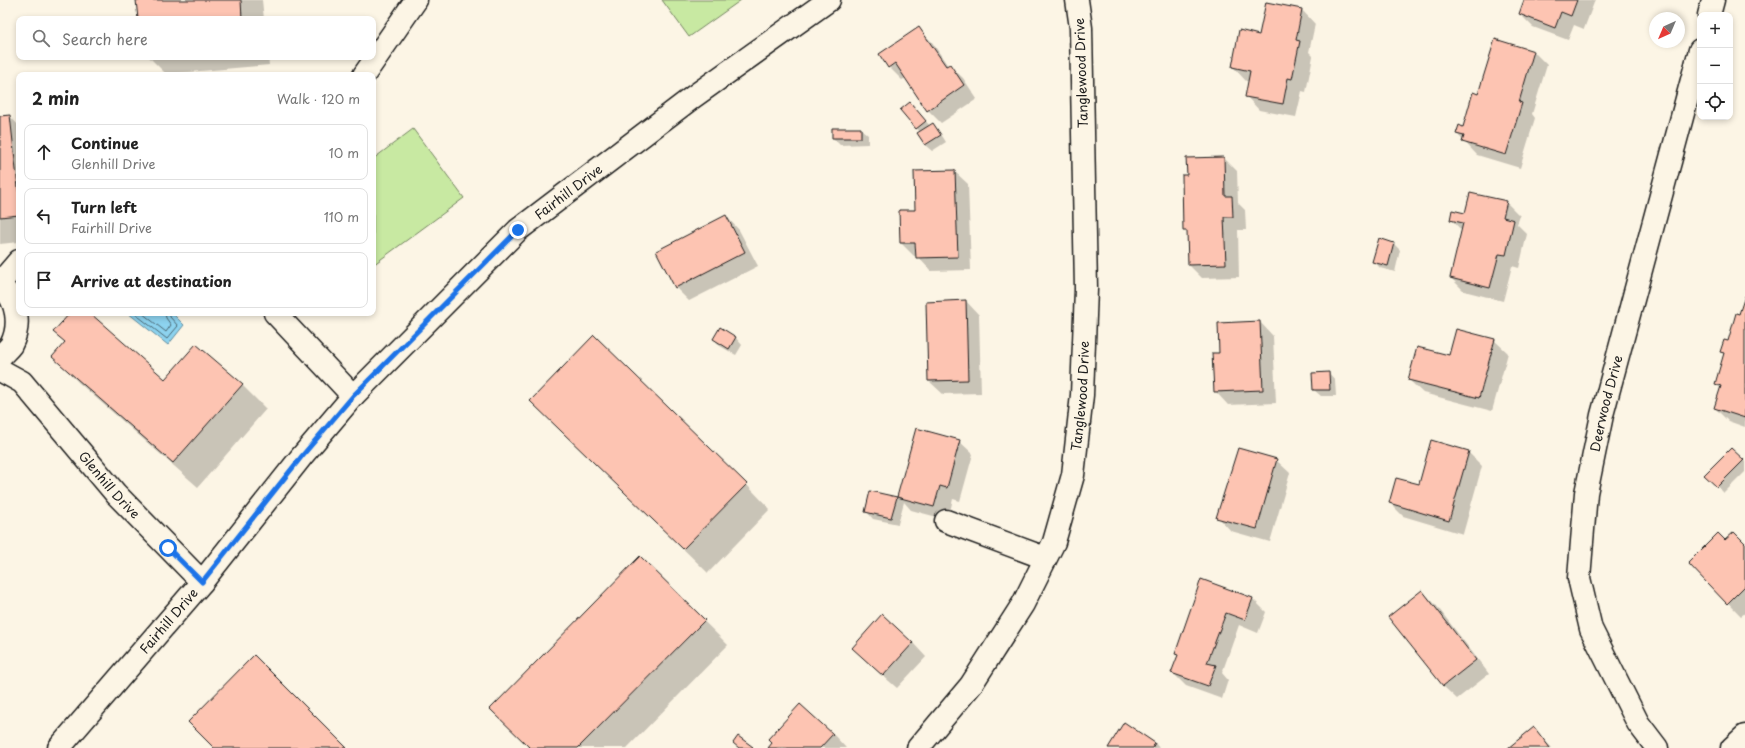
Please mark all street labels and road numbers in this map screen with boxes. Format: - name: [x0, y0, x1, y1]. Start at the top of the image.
- street label: Tanglewood Drive: [1069, 17, 1092, 128]
- street label: Fairhill Drive: [530, 159, 606, 223]
- street label: Tanglewood Drive: [1066, 340, 1093, 452]
- street label: Deerwood Drive: [1585, 353, 1627, 453]
- street label: Glenhill Drive: [75, 447, 145, 522]
- street label: Fairhill Drive: [135, 583, 202, 657]

